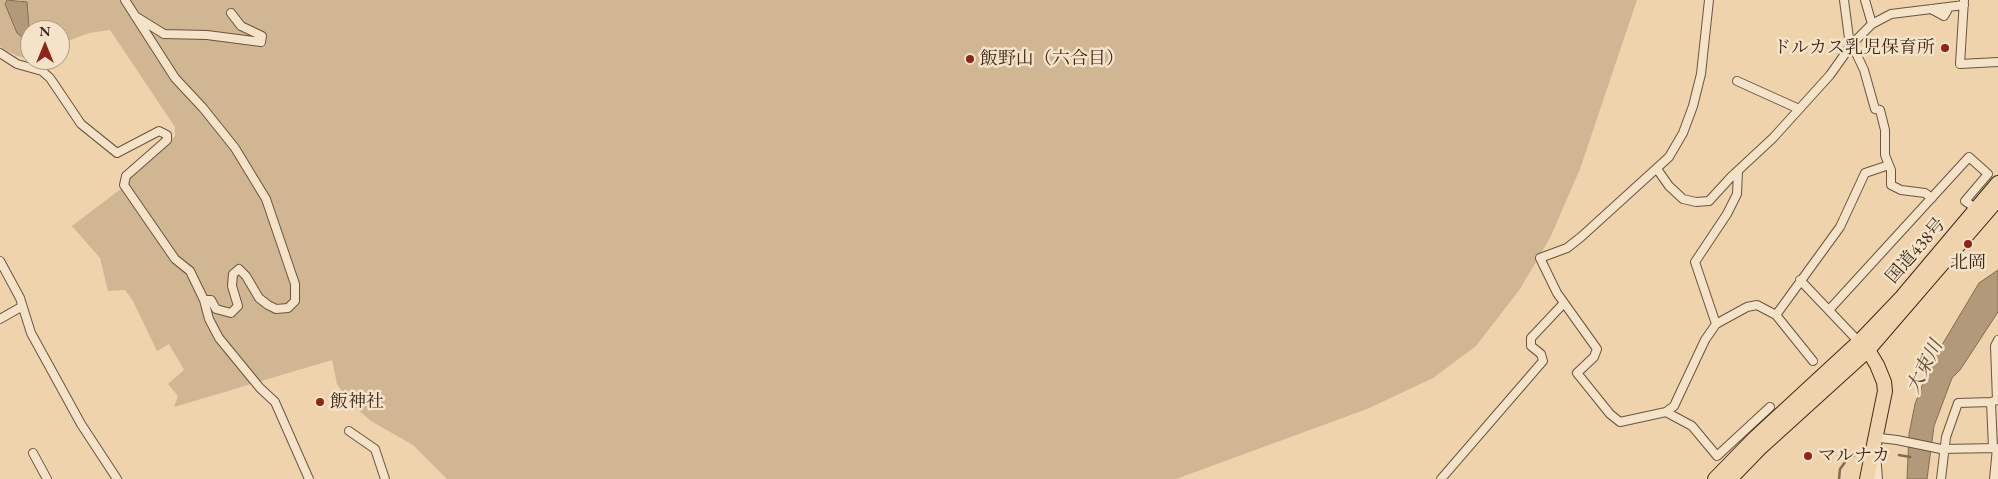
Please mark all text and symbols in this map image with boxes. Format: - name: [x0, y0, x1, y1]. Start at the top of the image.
- north arrow: [20, 20, 70, 70]
- text: N: [39, 22, 51, 40]
- place label: ドルカス乳児保育所: [1773, 37, 1935, 59]
- marker: ドルカス乳児保育所: [1939, 42, 1951, 54]
- place label: 飯野山（六合目）: [980, 48, 1124, 70]
- marker: 飯野山（六合目）: [964, 53, 976, 65]
- street label: 国道438号: [1882, 214, 1950, 288]
- marker: 北岡: [1962, 238, 1974, 250]
- place label: 北岡: [1950, 252, 1986, 274]
- water label: 大束川: [1902, 336, 1948, 398]
- place label: 飯神社: [330, 391, 384, 413]
- marker: 飯神社: [314, 396, 326, 408]
- place label: マルナカ: [1818, 445, 1890, 467]
- marker: マルナカ: [1802, 450, 1814, 462]

